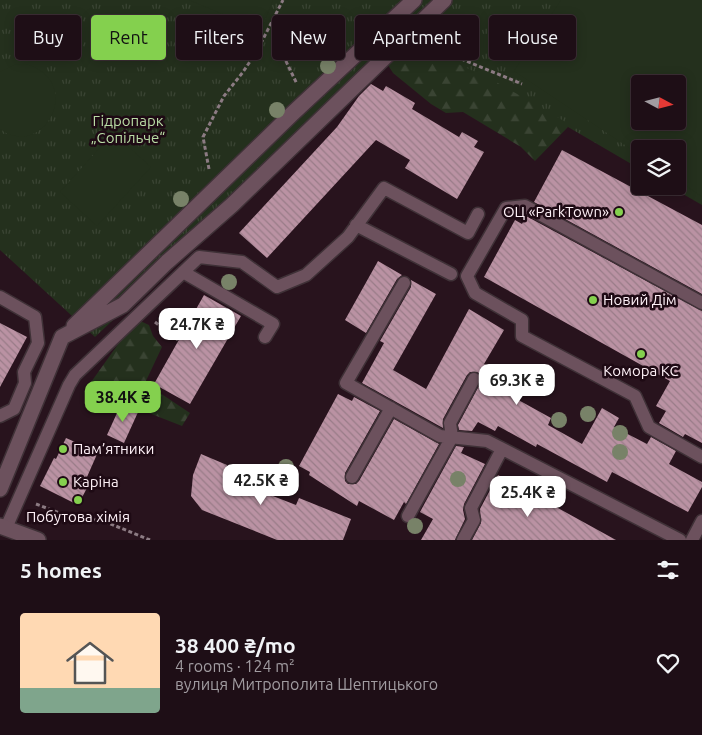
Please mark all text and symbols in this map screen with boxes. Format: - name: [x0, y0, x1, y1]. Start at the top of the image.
- chip: Buy: [15, 15, 81, 60]
- chip: Rent: [91, 15, 166, 60]
- chip: Filters: [176, 15, 262, 60]
- chip: New: [272, 15, 345, 60]
- chip: Apartment: [355, 15, 479, 60]
- chip: House: [489, 15, 576, 60]
- north arrow: [631, 75, 686, 130]
- map controls: [631, 75, 686, 195]
- park label: Гідропарк „Сопільче“: [91, 112, 165, 146]
- button: layers: [631, 140, 686, 195]
- place label: ОЦ «ParkTown»: [503, 203, 609, 220]
- marker: ОЦ «ParkTown»: [613, 206, 625, 218]
- place label: Новий Дім: [603, 291, 677, 308]
- marker: Новий Дім: [587, 294, 599, 306]
- pin: 24.7K ₴: [151, 308, 243, 350]
- text: 24.7K ₴: [170, 315, 224, 333]
- marker: Комора КС: [635, 348, 647, 360]
- place label: Комора КС: [603, 362, 679, 379]
- pin: 69.3K ₴: [471, 364, 563, 406]
- text: 69.3K ₴: [490, 371, 544, 389]
- pin: 38.4K ₴: [77, 380, 169, 423]
- text: 38.4K ₴: [96, 388, 150, 406]
- place label: Пам’ятники: [73, 440, 154, 457]
- marker: Пам’ятники: [57, 443, 69, 455]
- pin: 42.5K ₴: [215, 464, 307, 506]
- text: 42.5K ₴: [234, 471, 288, 489]
- place label: Каріна: [73, 473, 119, 490]
- marker: Каріна: [57, 476, 69, 488]
- pin: 25.4K ₴: [482, 476, 574, 518]
- text: 25.4K ₴: [501, 483, 555, 501]
- marker: Побутова хімія: [72, 494, 84, 506]
- place label: Побутова хімія: [26, 508, 130, 525]
- icon: filters: [654, 556, 682, 584]
- text: 5 homes: [20, 558, 102, 582]
- icon: home: [60, 633, 120, 693]
- text: 38 400 ₴/mo: [175, 633, 296, 657]
- icon: heart: [654, 649, 682, 677]
- text: 4 rooms · 124 m²: [175, 657, 295, 675]
- text: вулиця Митрополита Шептицького: [175, 675, 438, 693]

